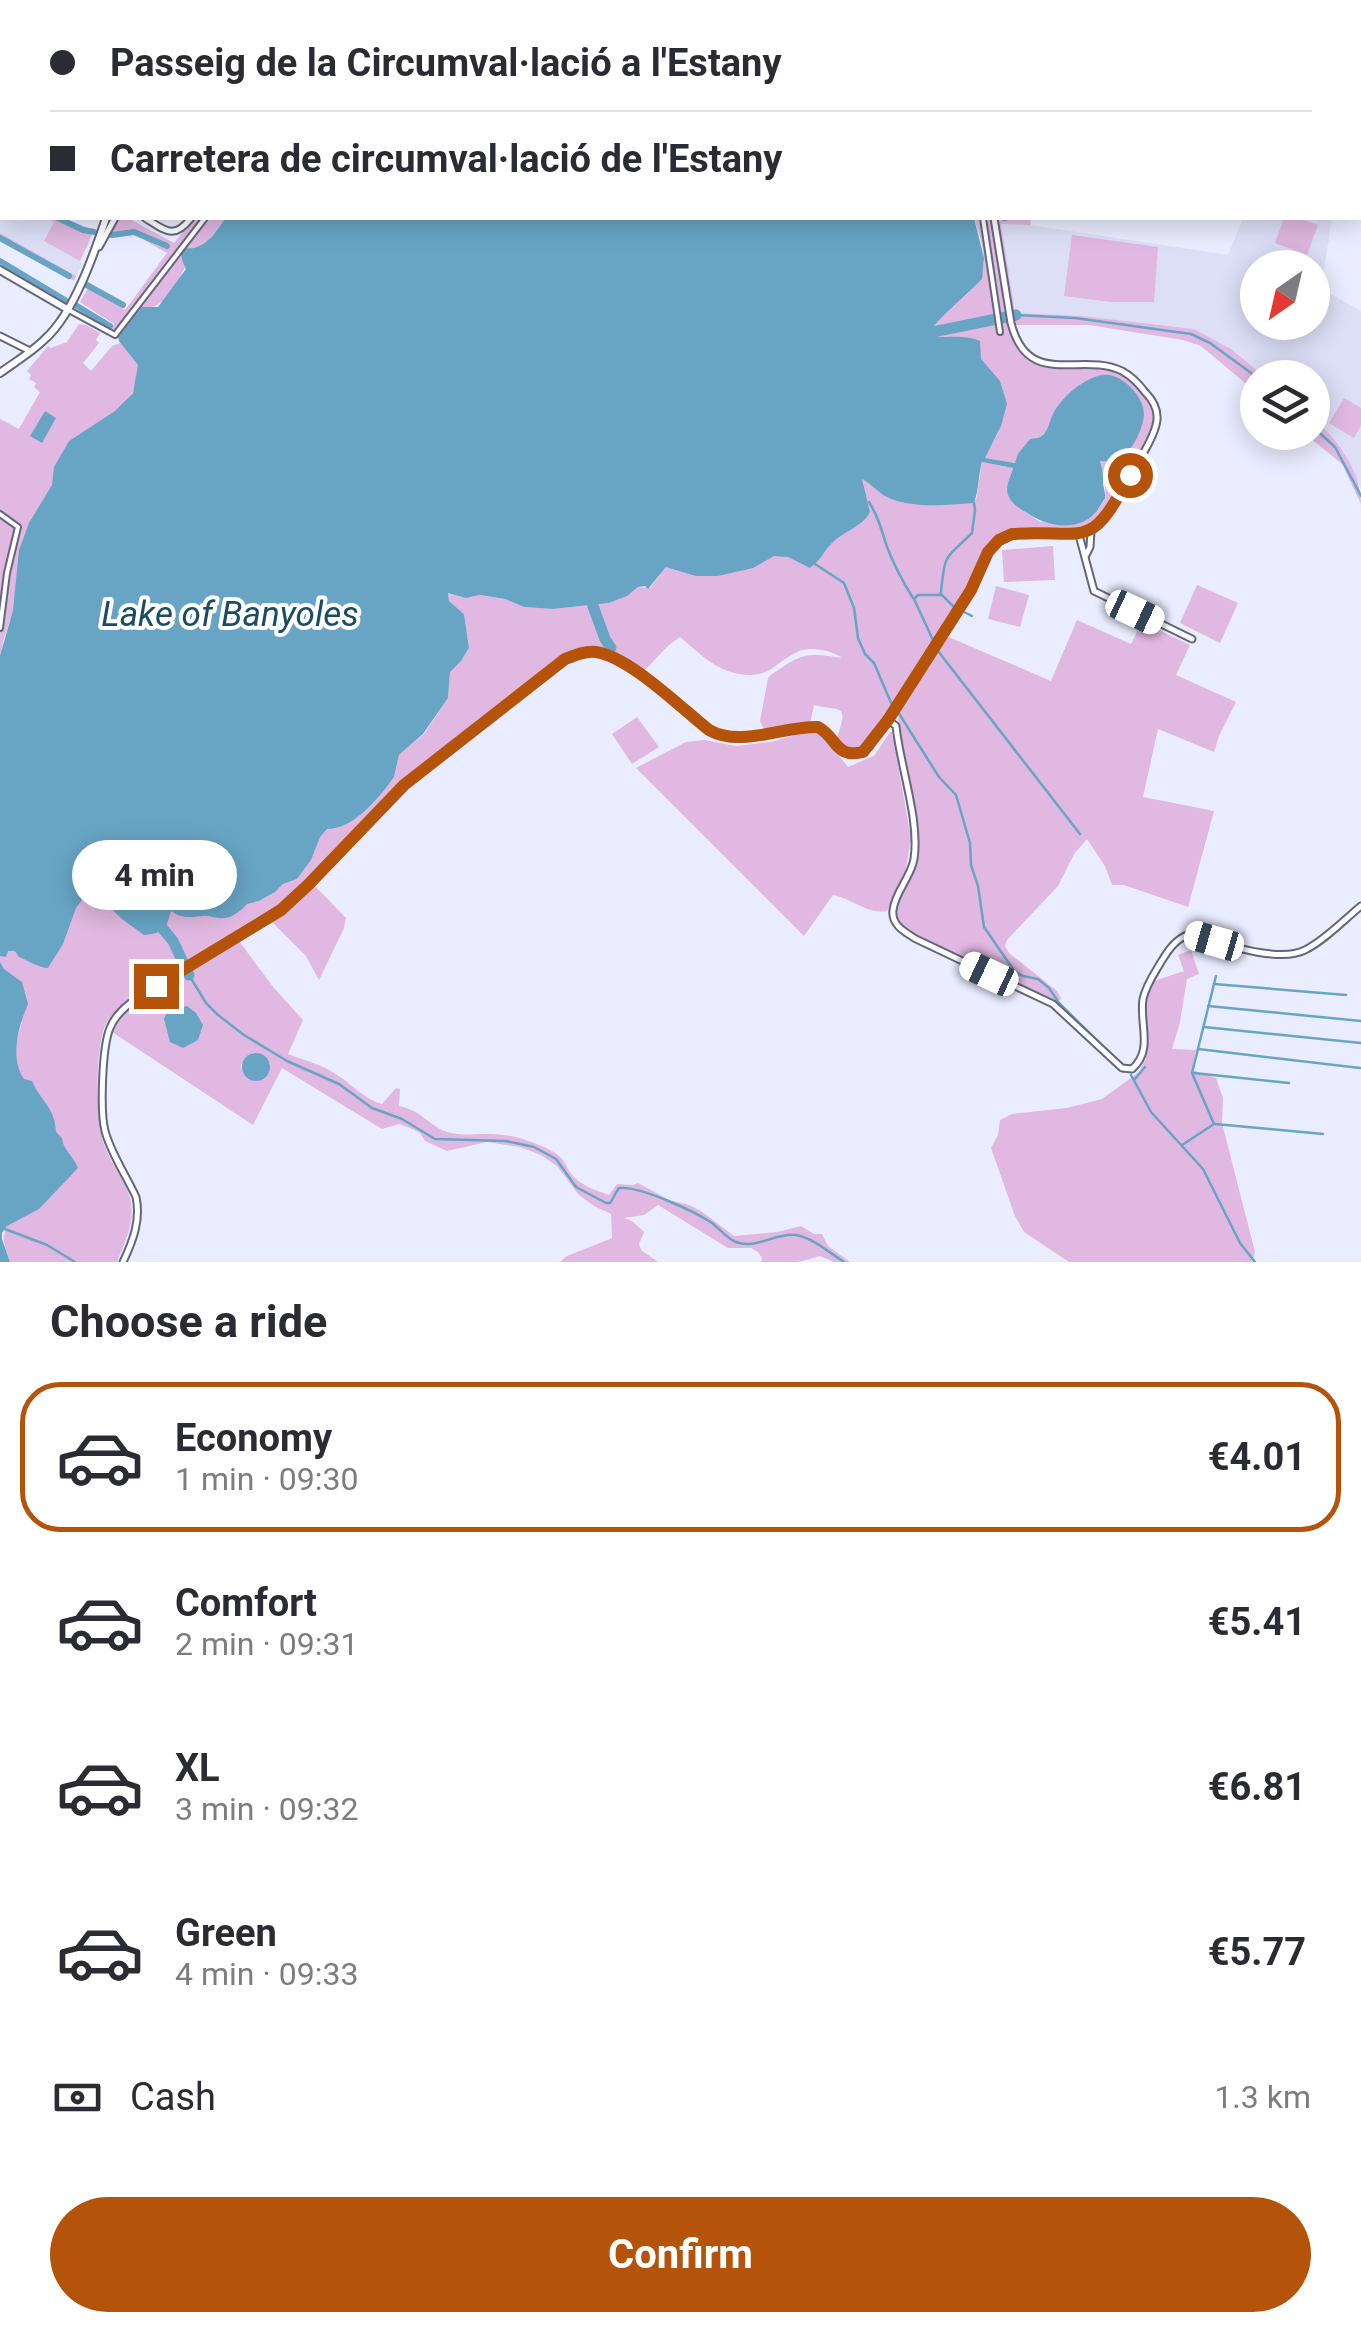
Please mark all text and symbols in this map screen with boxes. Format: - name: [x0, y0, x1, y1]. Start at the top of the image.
- text: Passeig de la Circumval·lació a l'Estany: [110, 41, 782, 85]
- text: Carretera de circumval·lació de l'Estany: [110, 137, 782, 181]
- north arrow: [1240, 250, 1330, 340]
- map controls: [1240, 250, 1330, 450]
- button: layers: [1240, 360, 1330, 450]
- route start: [1108, 453, 1153, 498]
- car: [1101, 586, 1169, 638]
- water label: Lake of Banyoles: [101, 594, 359, 635]
- callout: 4 min: [74, 841, 238, 911]
- text: 4 min: [114, 856, 195, 894]
- car: [1181, 918, 1247, 964]
- car: [955, 948, 1023, 1000]
- route end: [134, 964, 179, 1009]
- text: Choose a ride: [50, 1295, 327, 1348]
- icon: car: [55, 1412, 145, 1502]
- text: Economy: [175, 1416, 332, 1460]
- text: €4.01: [1208, 1435, 1306, 1479]
- text: 1 min · 09:30: [175, 1460, 358, 1498]
- icon: car: [55, 1577, 145, 1667]
- text: Comfort: [175, 1581, 317, 1625]
- text: €5.41: [1208, 1600, 1306, 1644]
- text: 2 min · 09:31: [175, 1625, 358, 1663]
- icon: car: [55, 1742, 145, 1832]
- text: XL: [175, 1746, 220, 1790]
- text: €6.81: [1208, 1765, 1306, 1809]
- text: 3 min · 09:32: [175, 1790, 358, 1828]
- icon: car: [55, 1907, 145, 1997]
- text: Green: [175, 1911, 277, 1955]
- text: €5.77: [1208, 1930, 1306, 1974]
- text: 4 min · 09:33: [175, 1955, 358, 1993]
- icon: cash: [50, 2070, 105, 2125]
- text: Cash: [130, 2075, 216, 2119]
- text: 1.3 km: [1214, 2078, 1311, 2116]
- button: Confirm: [50, 2197, 1311, 2312]

